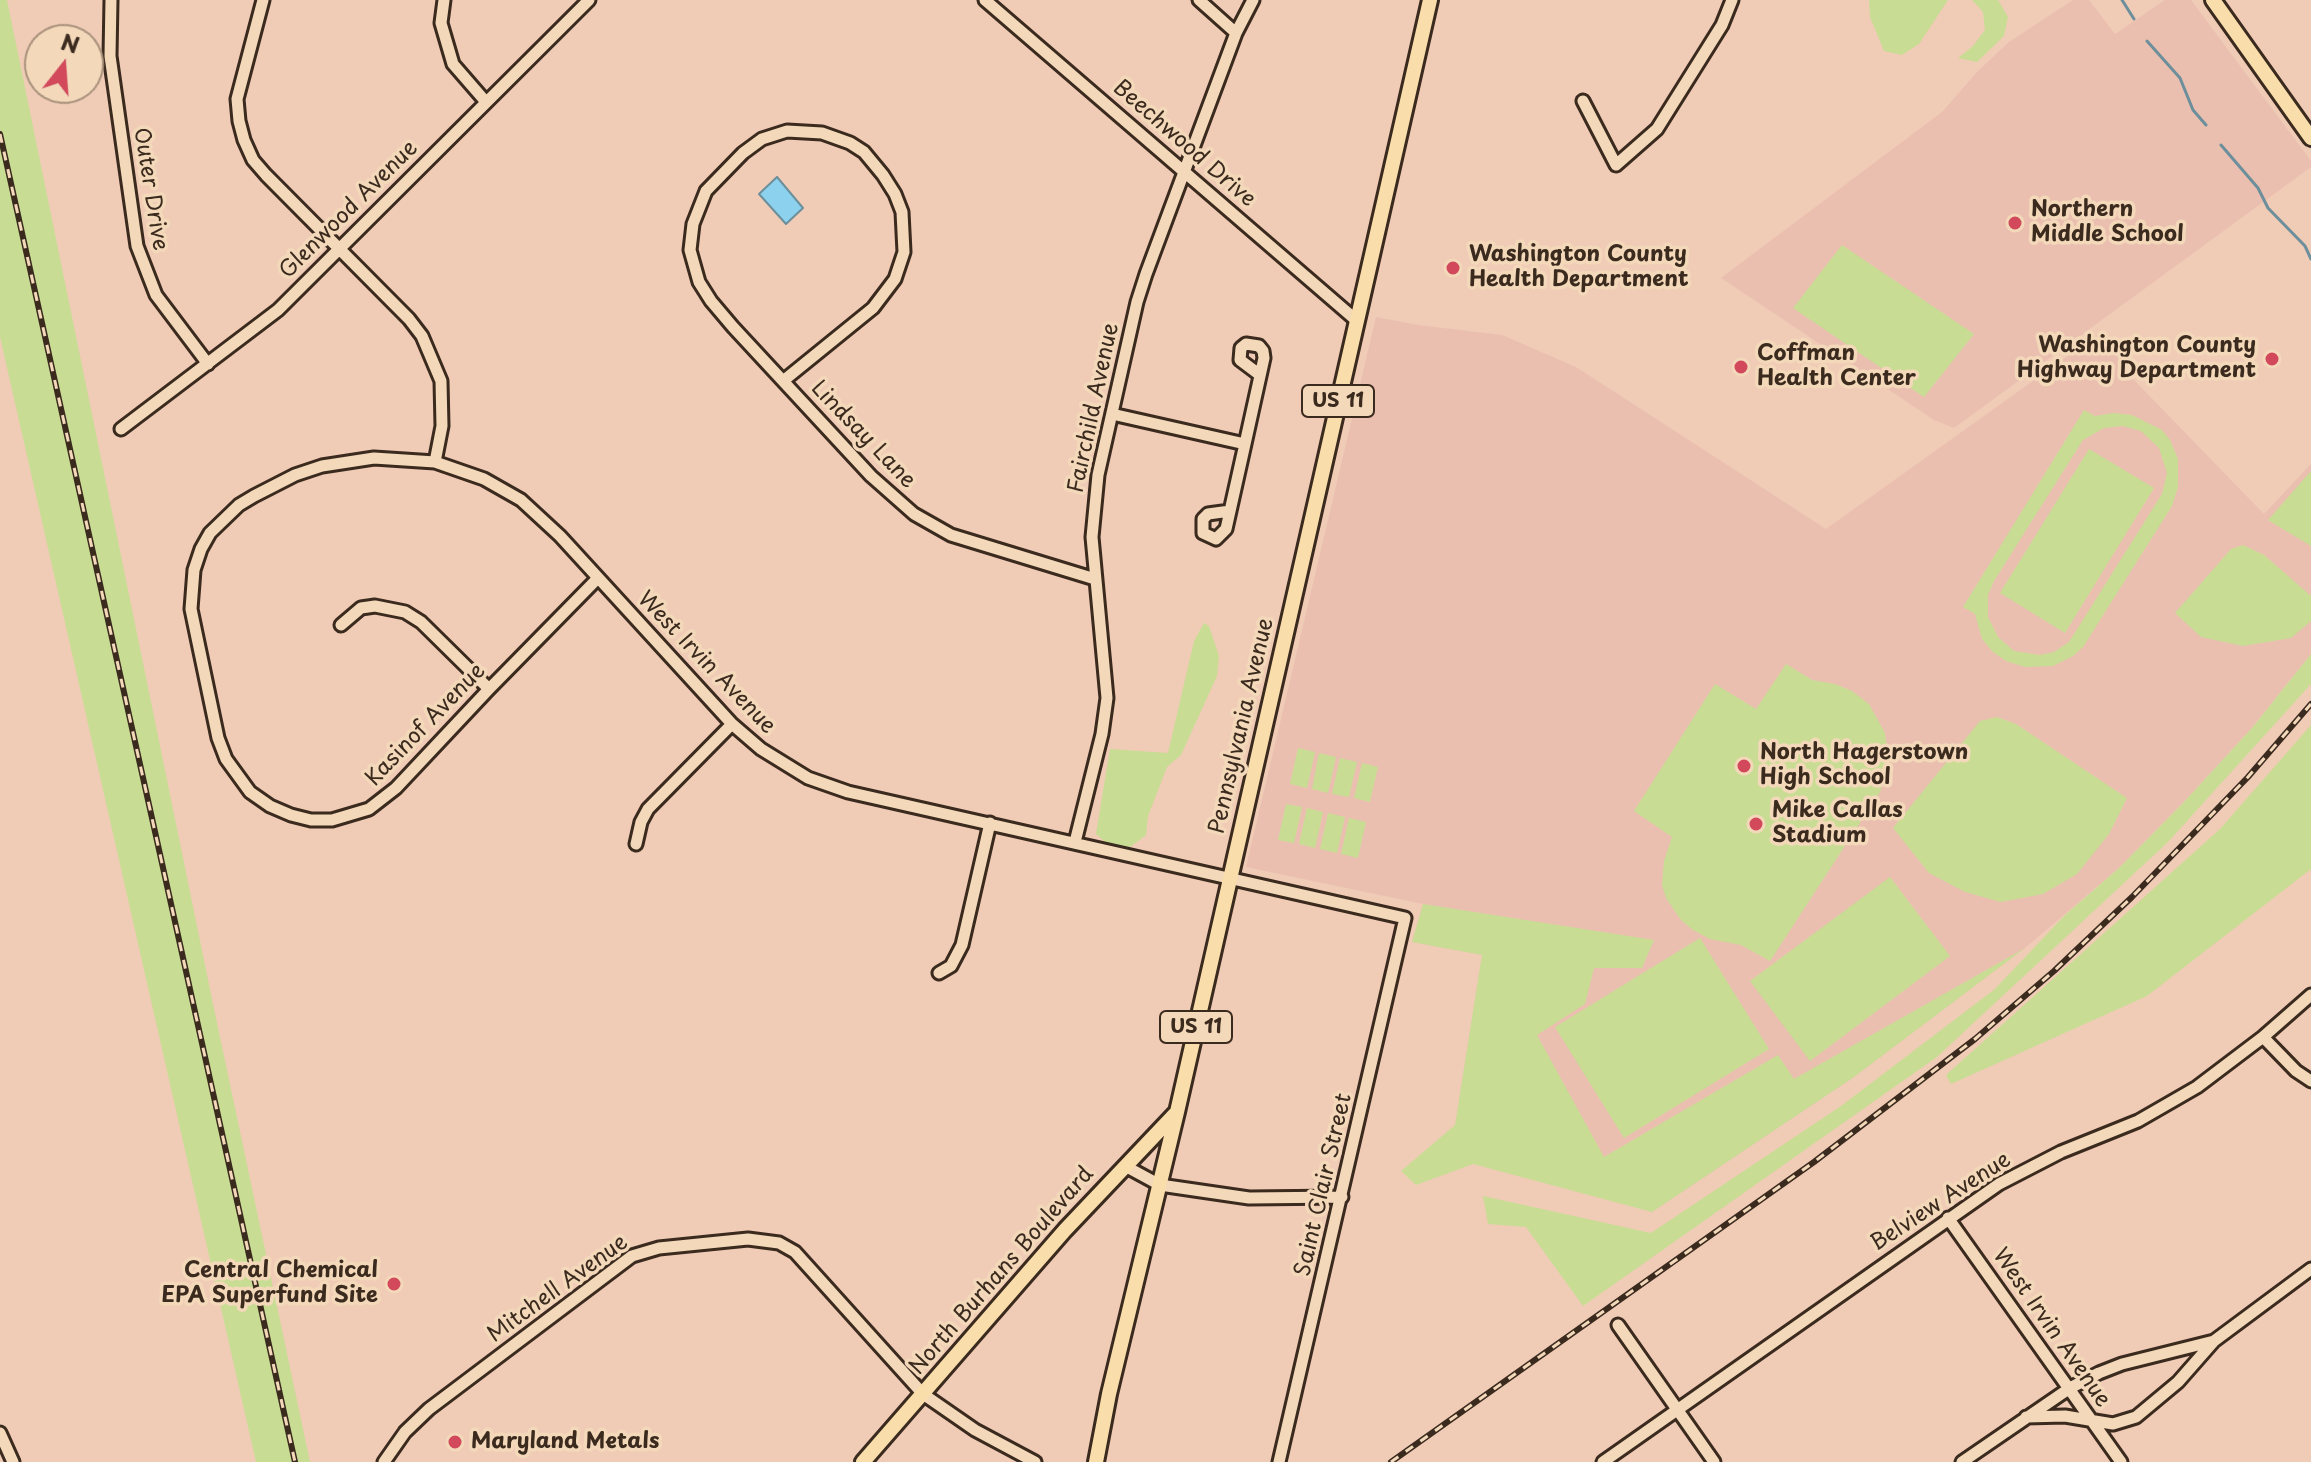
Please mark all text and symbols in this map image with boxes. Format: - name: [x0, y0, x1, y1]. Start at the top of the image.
- north arrow: [24, 24, 104, 104]
- text: N: [57, 24, 84, 61]
- street label: Beechwood Drive: [1107, 75, 1261, 213]
- street label: Outer Drive: [127, 126, 173, 252]
- street label: Glenwood Avenue: [274, 135, 424, 285]
- place label: Northern Middle School: [2031, 197, 2184, 248]
- marker: Northern Middle School: [2006, 214, 2024, 232]
- place label: Washington County Health Department: [1469, 242, 1689, 294]
- marker: Washington County Health Department: [1444, 259, 1462, 277]
- street label: Fairchild Avenue: [1063, 321, 1125, 495]
- place label: Washington County Highway Department: [2017, 333, 2256, 384]
- place label: Coffman Health Center: [1757, 341, 1916, 392]
- marker: Washington County Highway Department: [2263, 350, 2281, 368]
- marker: Coffman Health Center: [1732, 358, 1750, 376]
- street label: Lindsay Lane: [805, 376, 921, 494]
- road number: US 11: [1302, 385, 1374, 417]
- street label: West Irvin Avenue: [631, 586, 781, 740]
- street label: Pennsylvania Avenue: [1204, 616, 1280, 836]
- street label: Kasinof Avenue: [361, 658, 491, 792]
- place label: North Hagerstown High School: [1760, 740, 1968, 792]
- marker: North Hagerstown High School: [1735, 757, 1753, 775]
- place label: Mike Callas Stadium: [1772, 798, 1903, 850]
- marker: Mike Callas Stadium: [1747, 815, 1765, 833]
- road number: US 11: [1160, 1011, 1232, 1043]
- street label: Saint Clair Street: [1290, 1091, 1358, 1279]
- street label: Belview Avenue: [1866, 1147, 2016, 1257]
- street label: North Burhans Boulevard: [904, 1162, 1100, 1380]
- street label: Mitchell Avenue: [483, 1229, 633, 1349]
- street label: West Irvin Avenue: [1986, 1244, 2116, 1412]
- place label: Central Chemical EPA Superfund Site: [161, 1258, 378, 1310]
- marker: Central Chemical EPA Superfund Site: [385, 1275, 403, 1293]
- place label: Maryland Metals: [471, 1429, 659, 1455]
- marker: Maryland Metals: [446, 1433, 464, 1451]

